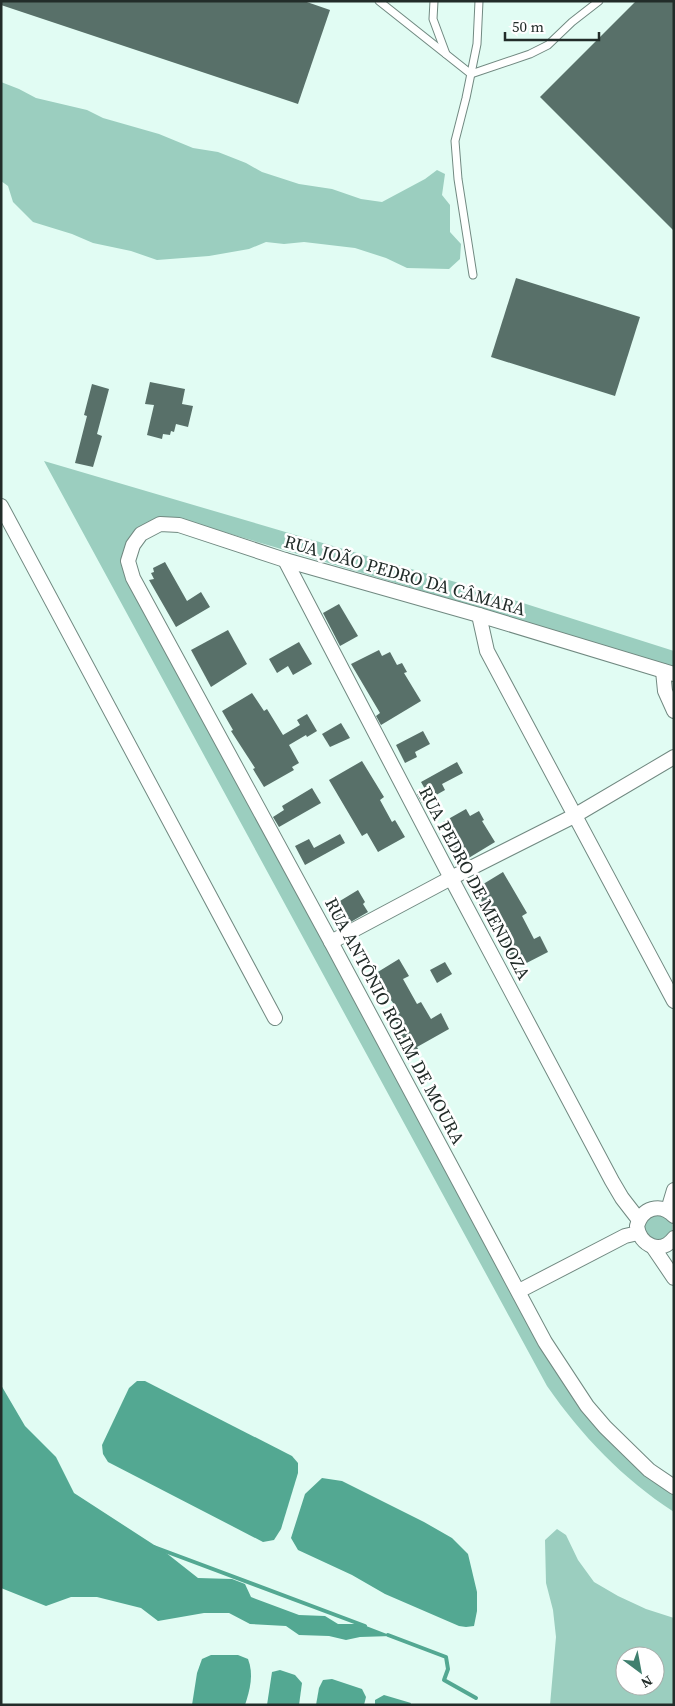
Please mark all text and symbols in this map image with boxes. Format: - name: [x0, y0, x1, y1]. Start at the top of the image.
- scale bar: [505, 10, 599, 42]
- text: 50 m: [512, 16, 544, 37]
- street label: RUA JOÃO PEDRO DA CÂMARA: [281, 528, 529, 622]
- street label: RUA PEDRO DE MENDOZA: [413, 782, 537, 984]
- street label: RUA ANTÔNIO ROLIM DE MOURA: [319, 893, 471, 1149]
- north arrow: [615, 1646, 665, 1696]
- text: N: [637, 1671, 657, 1693]

